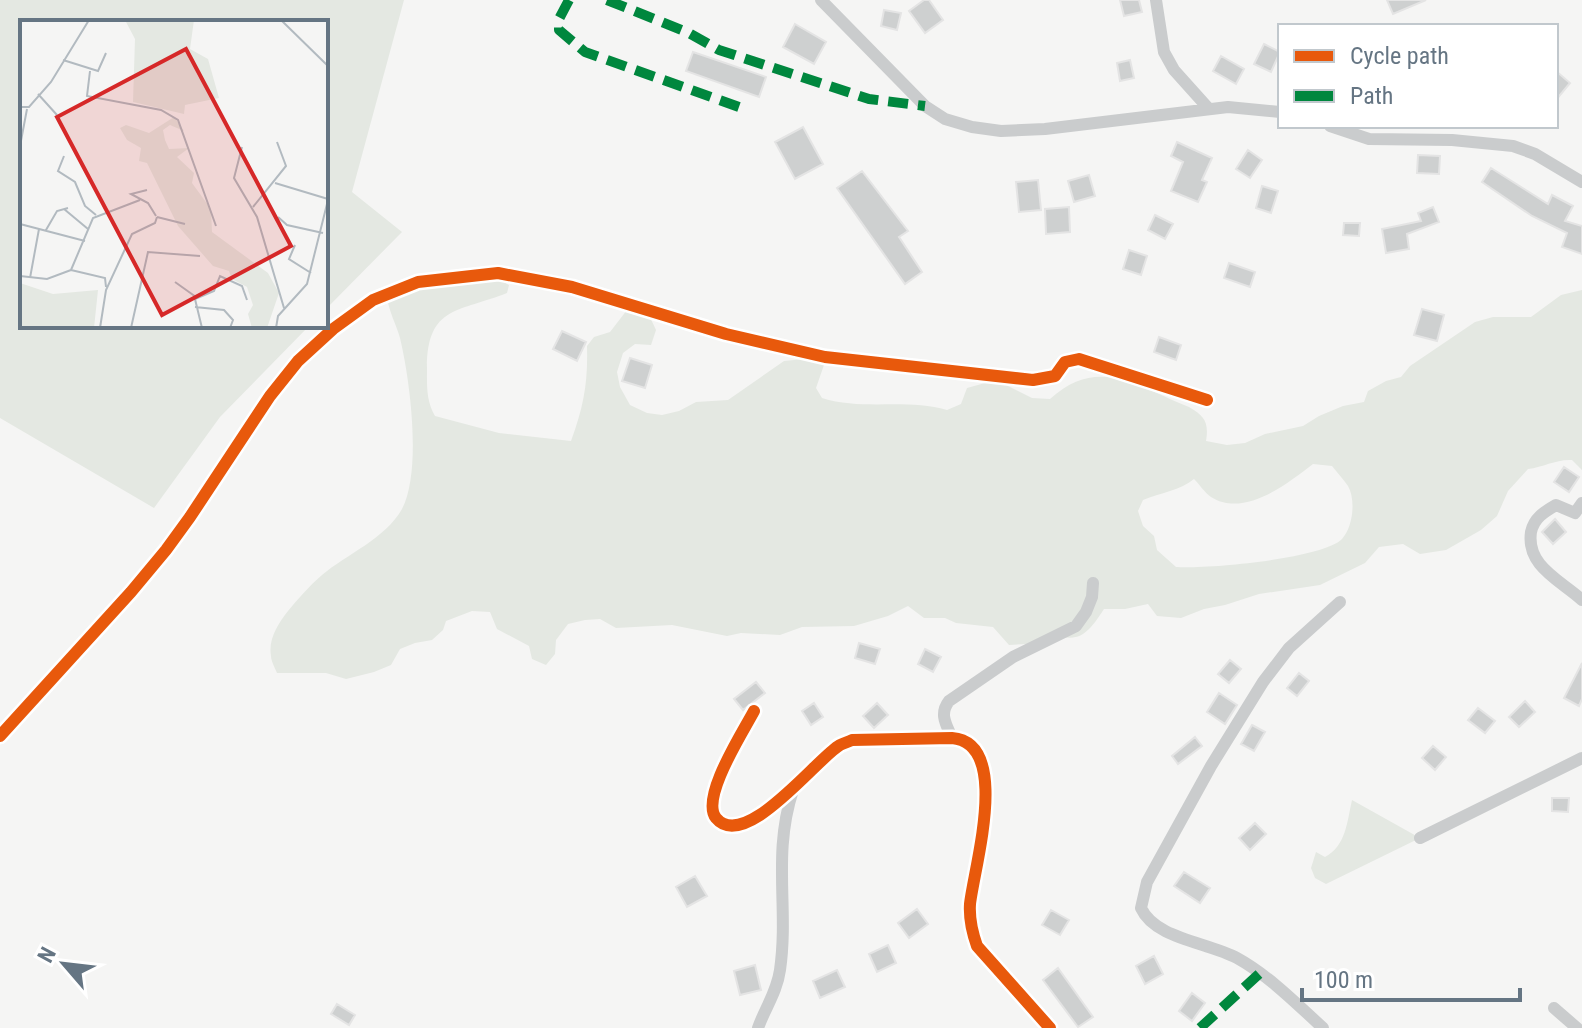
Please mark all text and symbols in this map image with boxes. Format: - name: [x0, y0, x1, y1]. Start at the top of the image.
- inset map: [20, 20, 328, 328]
- legend: [1278, 24, 1558, 128]
- text: Cycle path: [1350, 42, 1449, 70]
- text: Path: [1350, 82, 1393, 110]
- north arrow: [24, 924, 104, 1004]
- text: N: [33, 943, 61, 967]
- scale bar: [1302, 952, 1520, 1002]
- text: 100 m: [1314, 966, 1373, 994]

